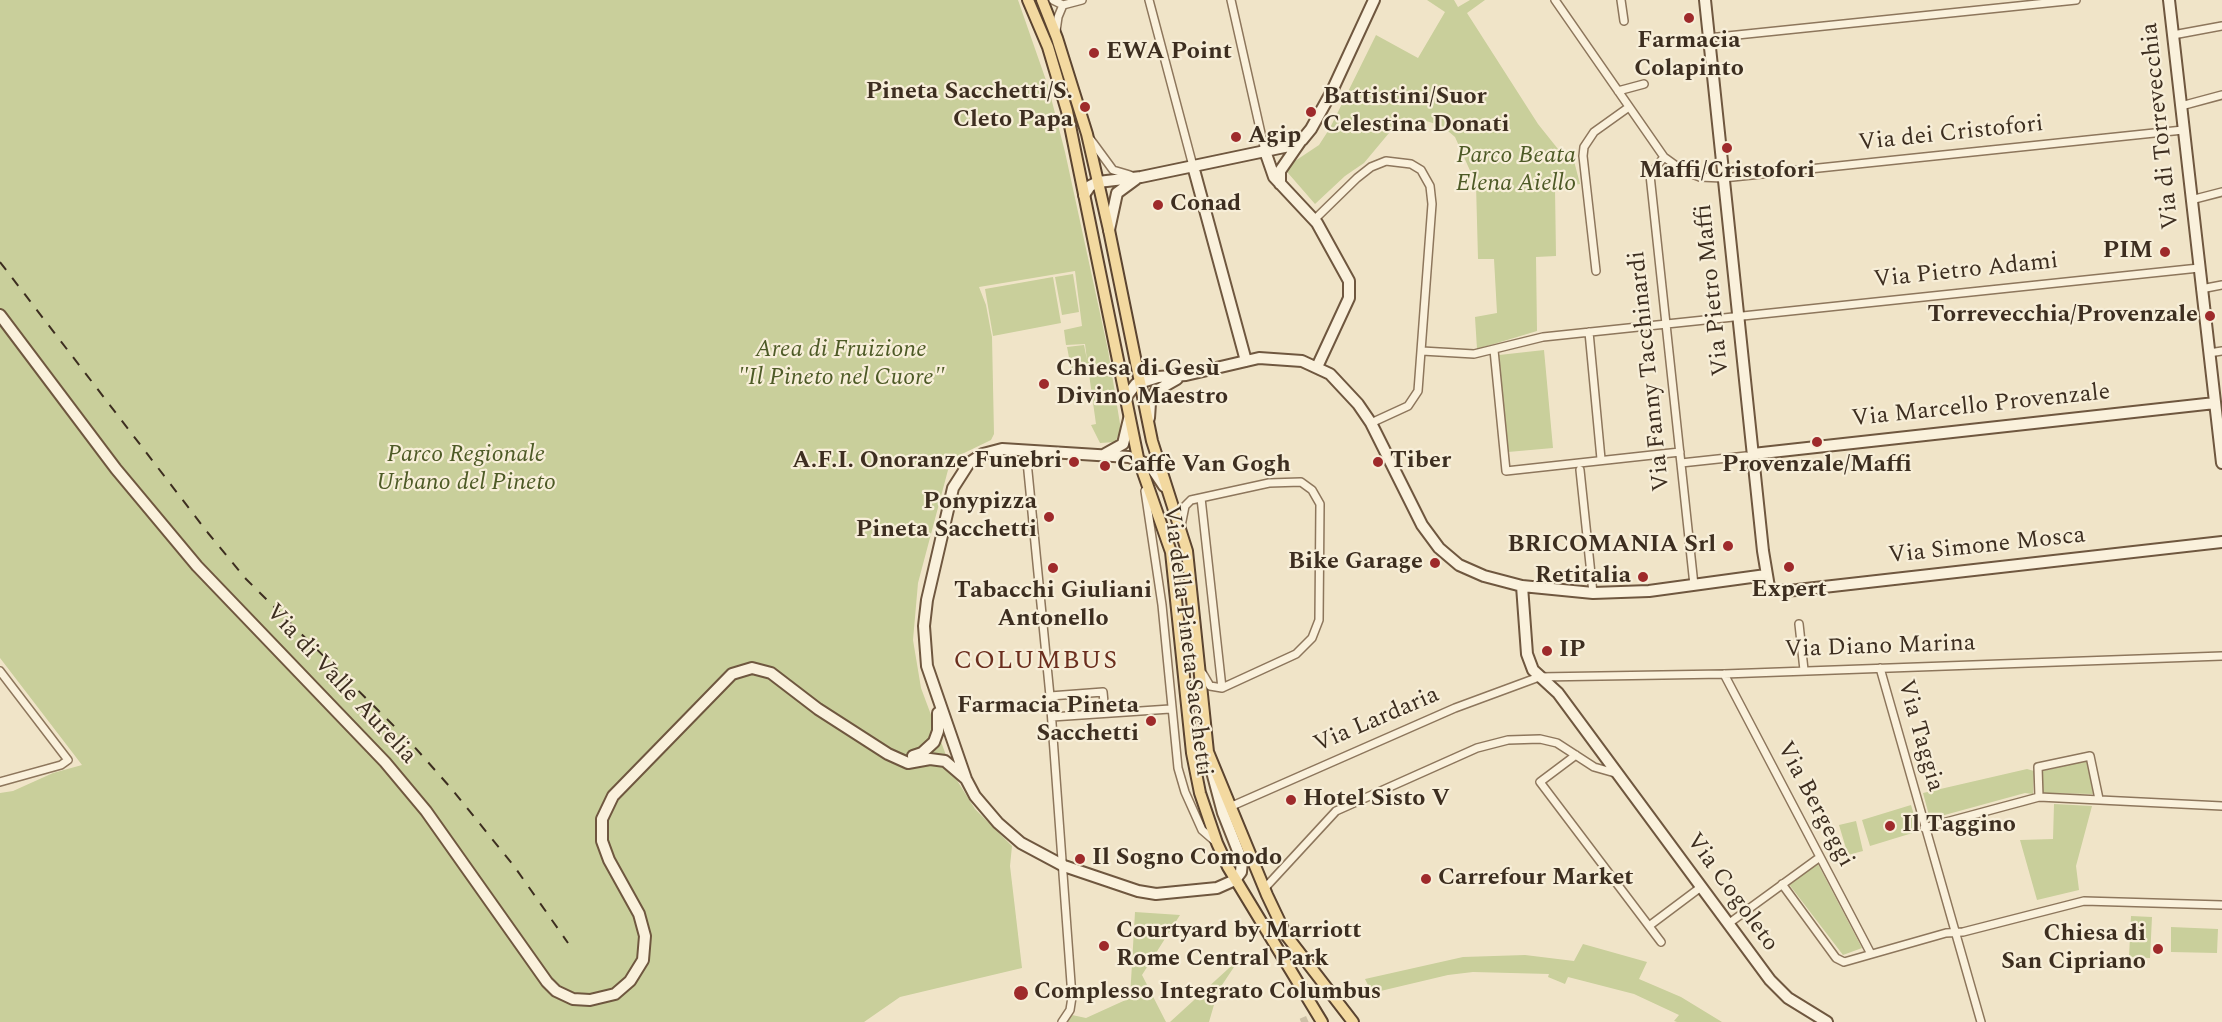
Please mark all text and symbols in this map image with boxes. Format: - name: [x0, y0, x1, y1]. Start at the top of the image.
- marker: Farmacia Colapinto: [1682, 11, 1696, 25]
- street label: Via di Torrevecchia: [2137, 21, 2187, 231]
- place label: Farmacia Colapinto: [1634, 28, 1744, 84]
- place label: EWA Point: [1106, 39, 1232, 67]
- marker: EWA Point: [1087, 46, 1101, 60]
- place label: Pineta Sacchetti/S. Cleto Papa: [866, 79, 1073, 135]
- place label: Battistini/Suor Celestina Donati: [1323, 84, 1509, 140]
- marker: Pineta Sacchetti/S. Cleto Papa: [1078, 100, 1092, 114]
- marker: Battistini/Suor Celestina Donati: [1304, 105, 1318, 119]
- street label: Via dei Cristofori: [1857, 111, 2045, 159]
- place label: Agip: [1248, 123, 1301, 151]
- marker: Agip: [1229, 130, 1243, 144]
- marker: Maffi/Cristofori: [1720, 141, 1734, 155]
- park label: Parco Beata Elena Aiello: [1456, 143, 1576, 199]
- place label: Maffi/Cristofori: [1639, 158, 1815, 186]
- place label: Conad: [1170, 191, 1241, 219]
- marker: Conad: [1151, 198, 1165, 212]
- street label: Via Pietro Maffi: [1691, 202, 1737, 378]
- place label: PIM: [2103, 238, 2153, 266]
- marker: PIM: [2158, 245, 2172, 259]
- street label: Via Pietro Adami: [1872, 248, 2060, 296]
- street label: Via Fanny Tacchinardi: [1624, 249, 1678, 493]
- place label: Torrevecchia/Provenzale: [1927, 302, 2198, 330]
- marker: Torrevecchia/Provenzale: [2203, 309, 2217, 323]
- park label: Area di Fruizione "Il Pineto nel Cuore": [738, 337, 944, 393]
- place label: Chiesa di Gesù Divino Maestro: [1056, 356, 1228, 412]
- marker: Chiesa di Gesù Divino Maestro: [1037, 377, 1051, 391]
- street label: Via Marcello Provenzale: [1850, 379, 2112, 435]
- marker: Provenzale/Maffi: [1810, 435, 1824, 449]
- park label: Parco Regionale Urbano del Pineto: [376, 442, 556, 498]
- place label: A.F.I. Onoranze Funebri: [792, 448, 1062, 476]
- place label: Tiber: [1390, 448, 1451, 476]
- place label: Caffè Van Gogh: [1117, 452, 1291, 480]
- place label: Provenzale/Maffi: [1722, 452, 1912, 480]
- marker: A.F.I. Onoranze Funebri: [1067, 455, 1081, 469]
- marker: Tiber: [1371, 455, 1385, 469]
- marker: Caffè Van Gogh: [1098, 459, 1112, 473]
- place label: Ponypizza Pineta Sacchetti: [856, 489, 1037, 545]
- street label: Via della Pineta Sacchetti: [1155, 504, 1217, 778]
- marker: Ponypizza Pineta Sacchetti: [1042, 510, 1056, 524]
- street label: Via Simone Mosca: [1887, 522, 2087, 572]
- place label: BRICOMANIA Srl: [1508, 532, 1716, 560]
- marker: BRICOMANIA Srl: [1721, 539, 1735, 553]
- place label: Bike Garage: [1288, 549, 1423, 577]
- marker: Bike Garage: [1428, 556, 1442, 570]
- marker: Expert: [1782, 560, 1796, 574]
- marker: Tabacchi Giuliani Antonello: [1046, 561, 1060, 575]
- place label: Retitalia: [1535, 563, 1631, 591]
- marker: Retitalia: [1636, 570, 1650, 584]
- place label: Expert: [1751, 577, 1827, 605]
- place label: Tabacchi Giuliani Antonello: [954, 578, 1152, 634]
- street label: Via di Valle Aurelia: [258, 599, 422, 771]
- street label: Via Diano Marina: [1784, 630, 1976, 666]
- place label: IP: [1559, 637, 1585, 665]
- marker: IP: [1540, 644, 1554, 658]
- district label: COLUMBUS: [954, 647, 1118, 679]
- street label: Via Taggia: [1889, 677, 1949, 795]
- street label: Via Lardaria: [1310, 682, 1444, 760]
- place label: Farmacia Pineta Sacchetti: [957, 693, 1139, 749]
- marker: Farmacia Pineta Sacchetti: [1144, 714, 1158, 728]
- street label: Via Bergeggi: [1769, 737, 1859, 873]
- place label: Hotel Sisto V: [1303, 786, 1450, 814]
- marker: Hotel Sisto V: [1284, 793, 1298, 807]
- place label: Il Taggino: [1902, 812, 2016, 840]
- marker: Il Taggino: [1883, 819, 1897, 833]
- street label: Via Cogoleto: [1678, 828, 1784, 958]
- place label: Il Sogno Comodo: [1092, 845, 1282, 873]
- marker: Il Sogno Comodo: [1073, 852, 1087, 866]
- place label: Carrefour Market: [1438, 865, 1634, 893]
- marker: Carrefour Market: [1419, 872, 1433, 886]
- place label: Courtyard by Marriott Rome Central Park: [1116, 918, 1362, 974]
- place label: Chiesa di San Cipriano: [2001, 921, 2146, 977]
- marker: Courtyard by Marriott Rome Central Park: [1097, 939, 1111, 953]
- marker: Chiesa di San Cipriano: [2151, 942, 2165, 956]
- place label: Complesso Integrato Columbus: [1034, 979, 1381, 1007]
- marker: Complesso Integrato Columbus: [1012, 984, 1030, 1002]

